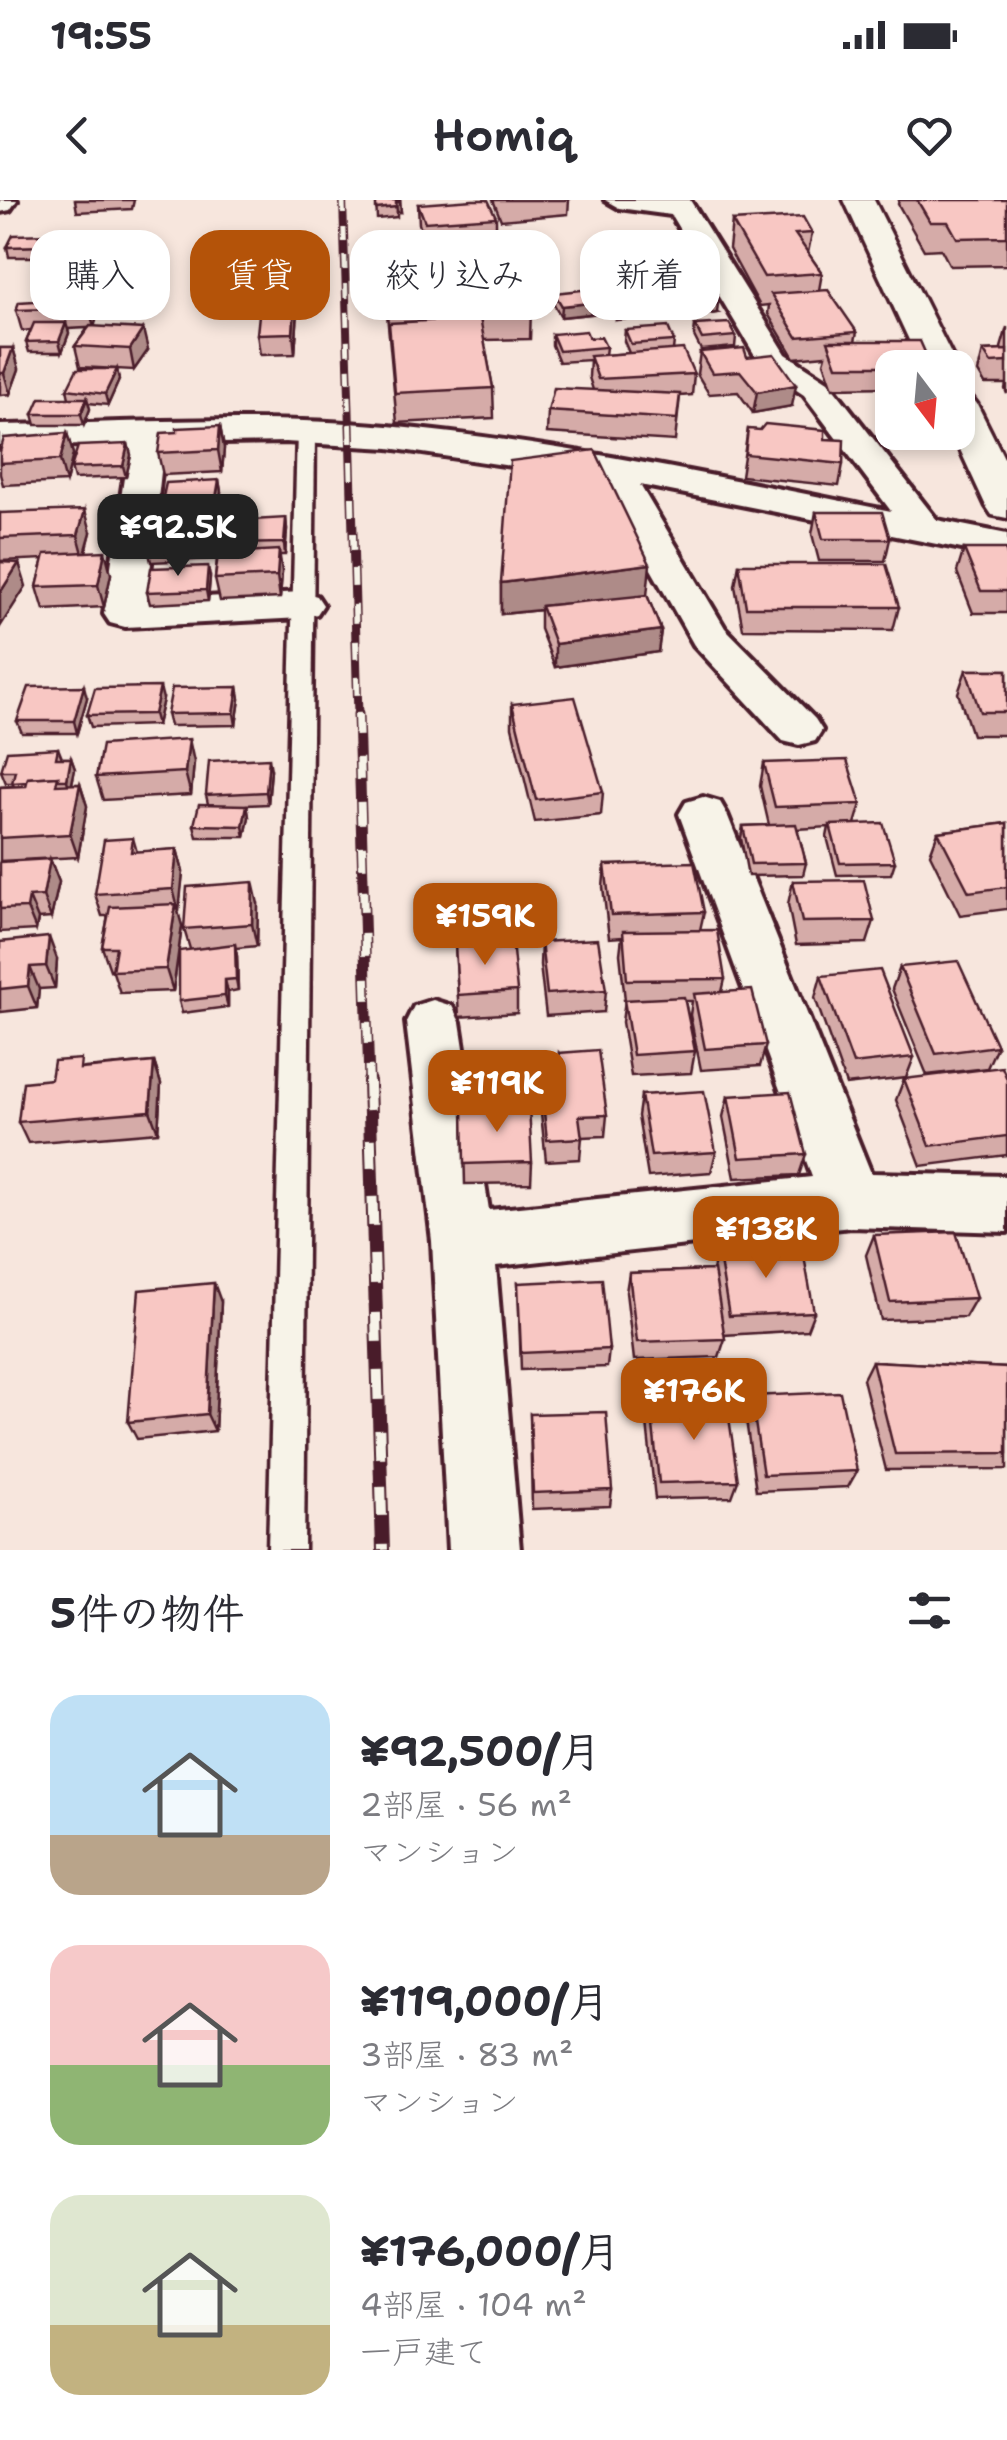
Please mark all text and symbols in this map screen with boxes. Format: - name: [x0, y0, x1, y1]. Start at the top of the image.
- text: 19:55: [50, 10, 152, 61]
- text: Homiq: [433, 105, 574, 165]
- icon: back: [50, 108, 105, 163]
- icon: heart: [902, 108, 957, 163]
- chip: 購入: [30, 230, 170, 320]
- chip: 賃貸: [190, 230, 330, 320]
- chip: 絞り込み: [350, 230, 560, 320]
- chip: 新着: [580, 230, 720, 320]
- north arrow: [875, 350, 975, 450]
- map controls: [875, 350, 975, 450]
- pin: ¥92.5K: [97, 494, 259, 579]
- text: ¥92.5K: [119, 505, 237, 548]
- pin: ¥159K: [415, 883, 555, 968]
- text: ¥159K: [435, 894, 535, 937]
- pin: ¥119K: [427, 1050, 567, 1135]
- text: ¥119K: [450, 1061, 544, 1104]
- pin: ¥138K: [696, 1196, 836, 1281]
- text: ¥138K: [715, 1207, 817, 1250]
- pin: ¥176K: [624, 1358, 764, 1443]
- text: ¥176K: [643, 1369, 745, 1412]
- icon: filters: [902, 1583, 957, 1638]
- text: 5件の物件: [50, 1585, 244, 1641]
- text: ¥92,500/月: [360, 1723, 601, 1779]
- icon: home: [130, 1735, 250, 1855]
- text: 2部屋 · 56 m²: [360, 1783, 572, 1826]
- text: マンション: [360, 1830, 519, 1873]
- text: ¥119,000/月: [360, 1973, 610, 2029]
- icon: home: [130, 1985, 250, 2105]
- text: 3部屋 · 83 m²: [360, 2033, 573, 2076]
- text: マンション: [360, 2080, 519, 2123]
- text: ¥176,000/月: [360, 2223, 621, 2279]
- icon: home: [130, 2235, 250, 2355]
- text: 4部屋 · 104 m²: [360, 2283, 587, 2326]
- text: 一戸建て: [360, 2330, 488, 2373]

